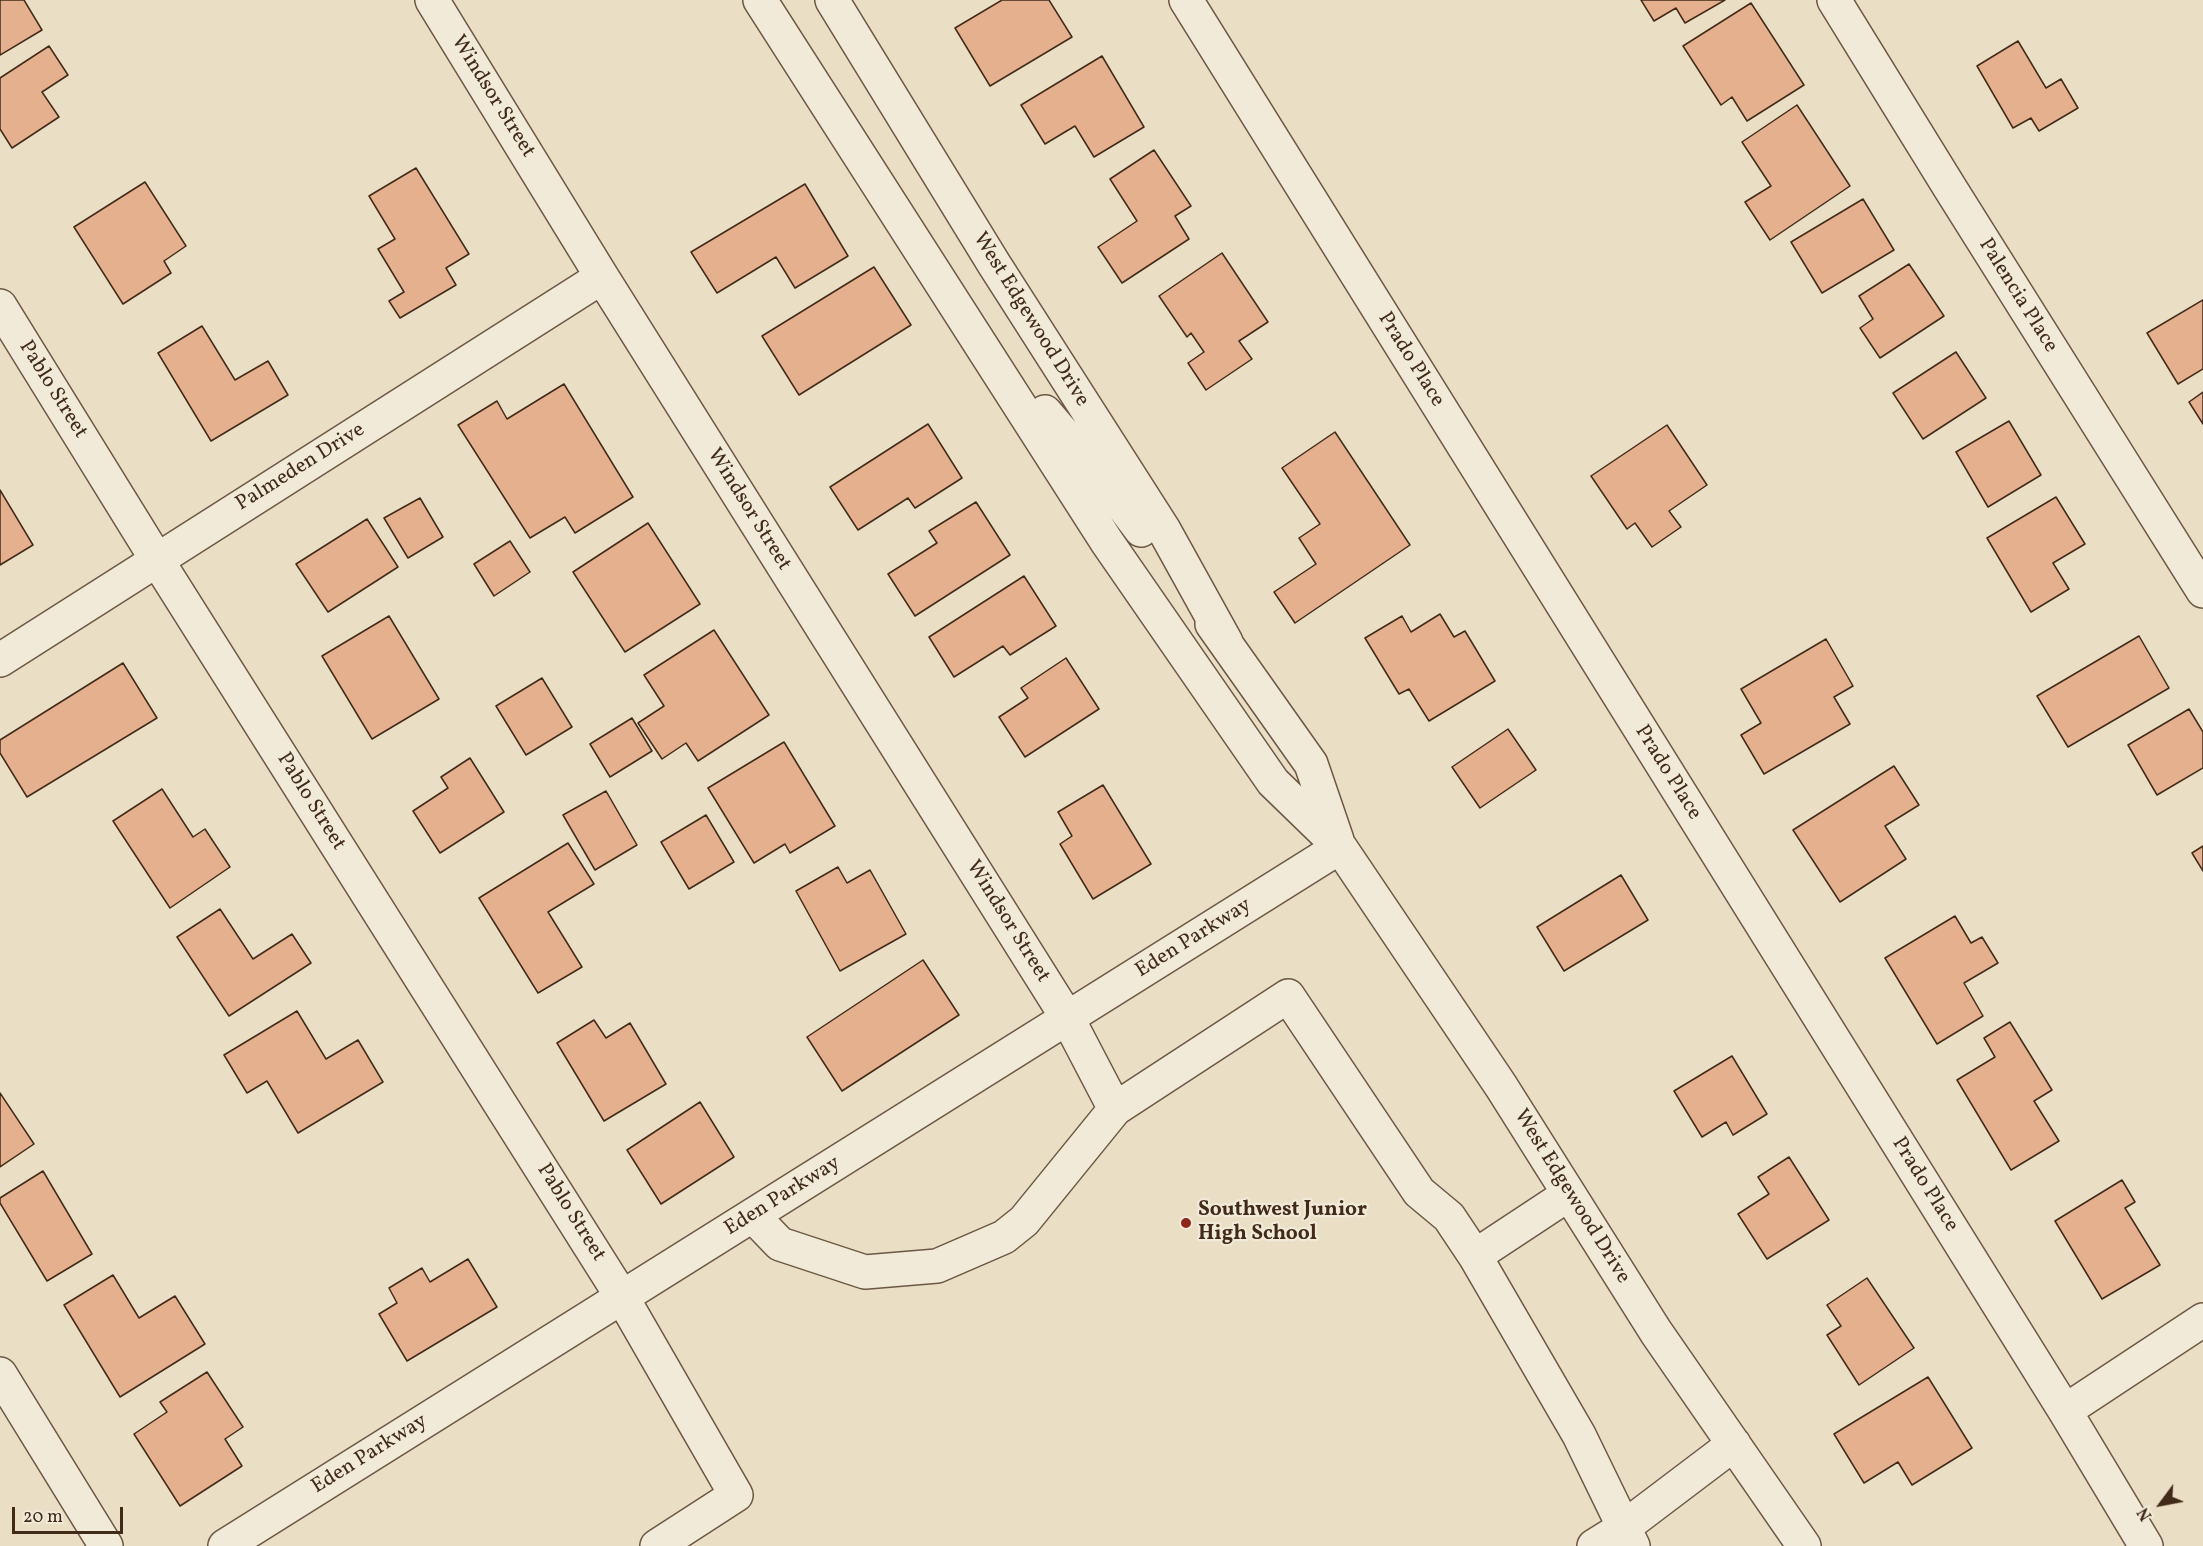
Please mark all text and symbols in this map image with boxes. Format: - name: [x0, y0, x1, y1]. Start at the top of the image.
- street label: Windsor Street: [444, 31, 540, 163]
- street label: West Edgewood Drive: [966, 228, 1094, 412]
- street label: Palencia Place: [1972, 234, 2062, 358]
- street label: Prado Place: [1371, 308, 1449, 412]
- street label: Pablo Street: [12, 336, 92, 444]
- street label: Palmeden Drive: [232, 418, 370, 518]
- street label: Windsor Street: [700, 444, 796, 576]
- street label: Prado Place: [1628, 721, 1706, 825]
- street label: Pablo Street: [270, 748, 350, 856]
- street label: Windsor Street: [959, 856, 1055, 988]
- street label: Eden Parkway: [1132, 893, 1256, 985]
- street label: West Edgewood Drive: [1507, 1105, 1635, 1289]
- street label: Prado Place: [1885, 1133, 1963, 1237]
- street label: Eden Parkway: [721, 1151, 845, 1243]
- street label: Pablo Street: [530, 1159, 610, 1267]
- place label: Southwest Junior High School: [1198, 1198, 1367, 1248]
- marker: Southwest Junior High School: [1179, 1216, 1193, 1230]
- street label: Eden Parkway: [308, 1409, 432, 1501]
- north arrow: [2131, 1474, 2191, 1534]
- scale bar: [15, 1495, 126, 1533]
- text: N: [2133, 1503, 2158, 1524]
- text: 20 m: [23, 1505, 63, 1530]

